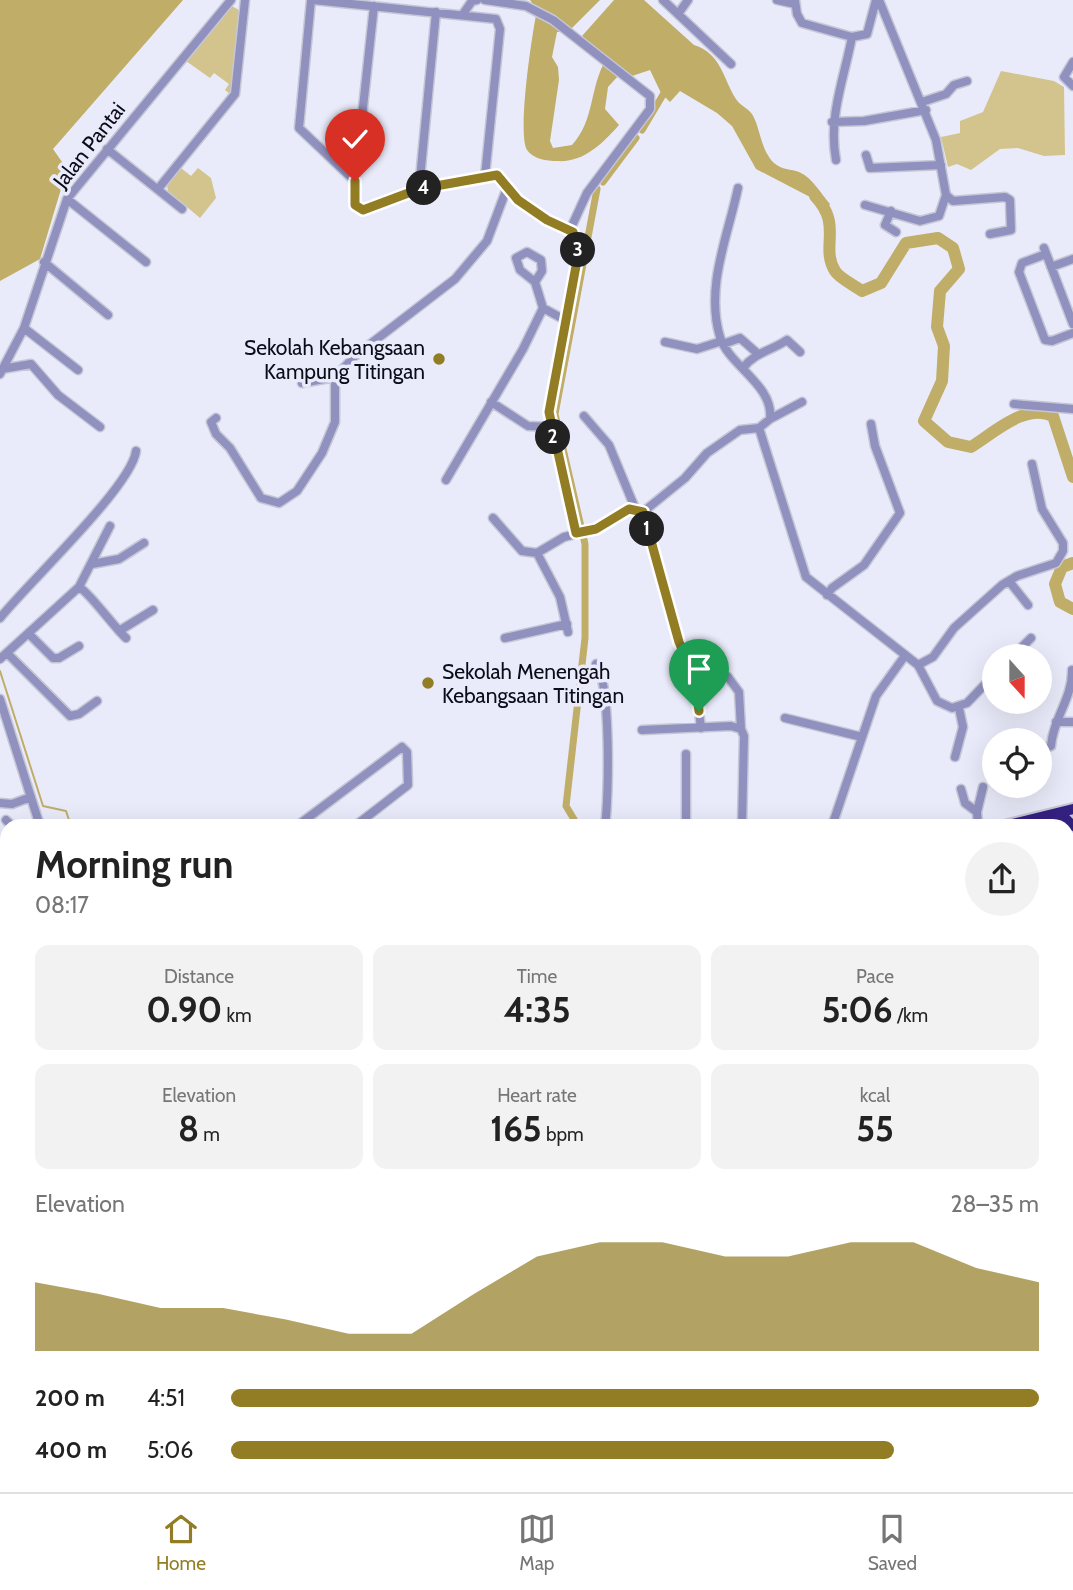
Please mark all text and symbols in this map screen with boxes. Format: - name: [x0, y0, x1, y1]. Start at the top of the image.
- street label: Jalan Pantai: [47, 97, 130, 194]
- pin: [325, 109, 385, 181]
- icon: check: [336, 120, 374, 158]
- pin: 4: [406, 170, 442, 206]
- text: 4: [418, 176, 429, 199]
- pin: 3: [560, 232, 596, 268]
- text: 3: [572, 238, 583, 261]
- place label: Sekolah Kebangsaan Kampung Titingan: [244, 335, 425, 384]
- marker: Sekolah Kebangsaan Kampung Titingan: [431, 351, 447, 367]
- pin: 2: [536, 420, 570, 454]
- text: 2: [547, 425, 558, 448]
- pin: 1: [630, 512, 664, 546]
- text: 1: [643, 517, 650, 540]
- pin: [669, 639, 729, 711]
- north arrow: [982, 644, 1052, 714]
- map controls: [982, 644, 1052, 798]
- icon: arrive: [680, 650, 718, 688]
- place label: Sekolah Menengah Kebangsaan Titingan: [442, 659, 624, 708]
- marker: Sekolah Menengah Kebangsaan Titingan: [420, 675, 436, 691]
- button: locate: [982, 728, 1052, 798]
- text: Morning run: [35, 841, 234, 888]
- button: share: [965, 842, 1039, 916]
- text: 08:17: [35, 891, 89, 919]
- text: Distance: [164, 965, 234, 988]
- text: Time: [517, 965, 557, 988]
- text: Pace: [856, 965, 894, 988]
- text: 0.90: [146, 988, 222, 1031]
- text: 4:35: [503, 988, 571, 1031]
- text: 5:06: [822, 988, 893, 1031]
- text: km: [222, 1004, 252, 1027]
- text: /km: [893, 1004, 928, 1027]
- text: Elevation: [162, 1084, 236, 1107]
- text: Heart rate: [497, 1084, 577, 1107]
- text: kcal: [860, 1084, 890, 1107]
- text: 8: [178, 1107, 199, 1150]
- text: 165: [490, 1107, 542, 1150]
- text: 55: [856, 1107, 894, 1150]
- text: m: [199, 1123, 220, 1146]
- text: bpm: [542, 1123, 584, 1146]
- text: Elevation: [35, 1190, 125, 1218]
- text: 28–35 m: [951, 1190, 1039, 1218]
- text: 200 m: [35, 1384, 105, 1412]
- text: 4:51: [147, 1384, 185, 1412]
- text: 400 m: [35, 1436, 107, 1464]
- text: 5:06: [147, 1436, 193, 1464]
- tab: Home: [156, 1510, 206, 1575]
- tab: Map: [518, 1510, 556, 1575]
- tab: Saved: [868, 1510, 917, 1575]

